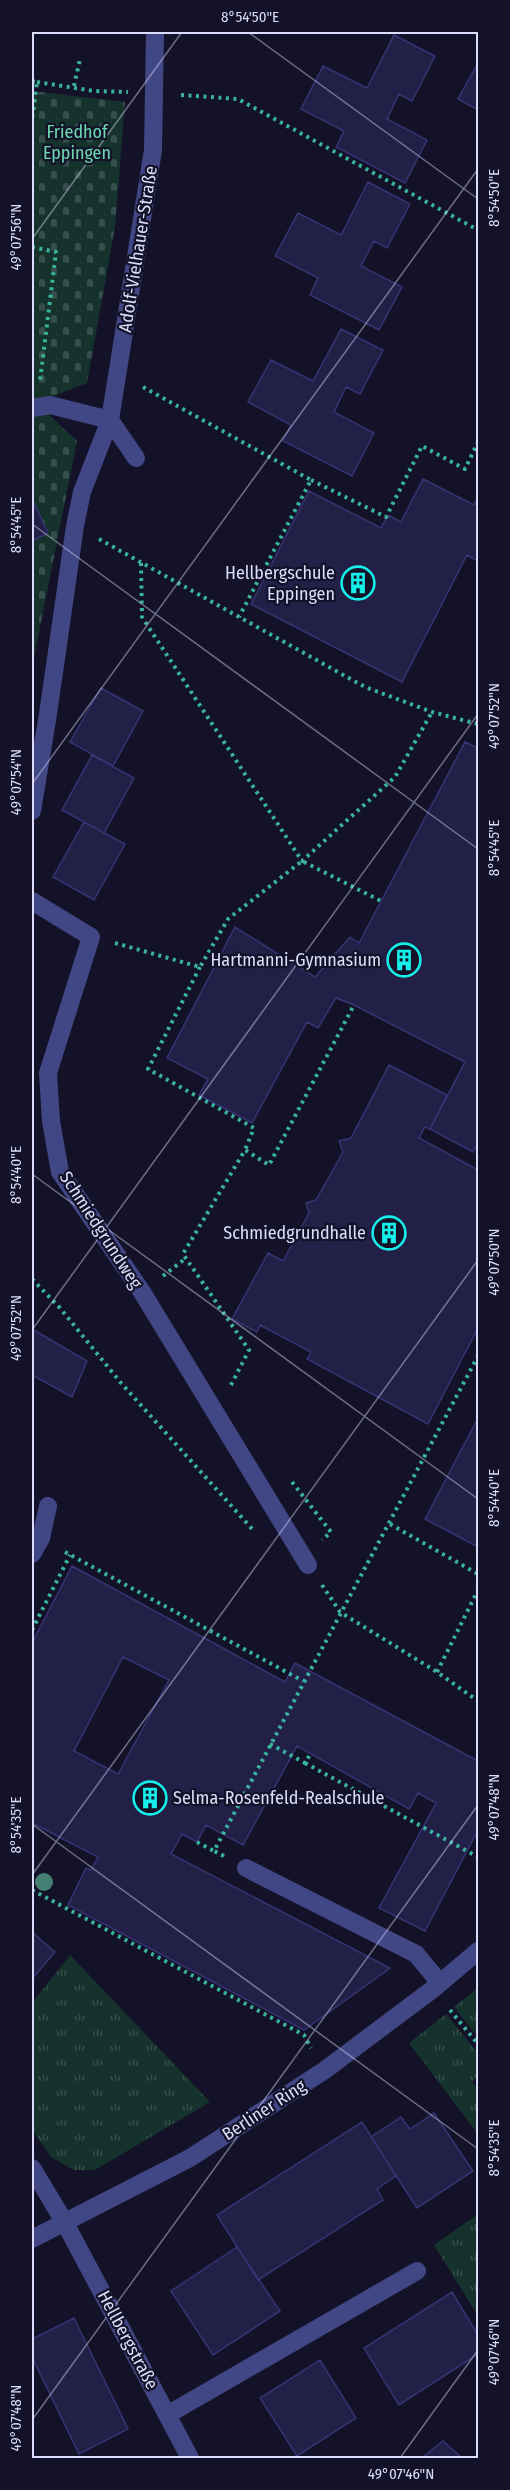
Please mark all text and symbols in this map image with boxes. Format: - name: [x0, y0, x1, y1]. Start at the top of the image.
- text: 8°54'50"E: [221, 8, 279, 26]
- park label: Friedhof Eppingen: [43, 121, 111, 164]
- street label: Adolf-Vielhauer-Straße: [114, 164, 162, 334]
- text: 8°54'50"E: [485, 169, 503, 227]
- text: 49°07'56"N: [7, 204, 25, 270]
- text: 8°54'45"E: [7, 497, 25, 553]
- place label: Hellbergschule Eppingen: [225, 562, 335, 605]
- building icon: Hellbergschule Eppingen: [340, 565, 376, 601]
- text: 49°07'52"N: [485, 683, 503, 749]
- text: 49°07'54"N: [7, 749, 25, 815]
- text: 8°54'45"E: [485, 820, 503, 876]
- building icon: Hartmanni-Gymnasium: [386, 942, 422, 978]
- place label: Hartmanni-Gymnasium: [210, 949, 381, 971]
- text: 8°54'40"E: [7, 1146, 25, 1204]
- street label: Schmiedgrundweg: [55, 1167, 147, 1293]
- building icon: Schmiedgrundhalle: [371, 1215, 407, 1251]
- place label: Schmiedgrundhalle: [223, 1222, 366, 1244]
- text: 49°07'50"N: [485, 1228, 503, 1296]
- text: 49°07'52"N: [7, 1295, 25, 1361]
- text: 8°54'40"E: [485, 1469, 503, 1527]
- text: 49°07'48"N: [485, 1774, 503, 1840]
- building icon: Selma-Rosenfeld-Realschule: [132, 1780, 168, 1816]
- place label: Selma-Rosenfeld-Realschule: [173, 1787, 385, 1809]
- text: 8°54'35"E: [7, 1797, 25, 1853]
- street label: Berliner Ring: [218, 2074, 310, 2145]
- text: 8°54'35"E: [485, 2120, 503, 2176]
- street label: Hellbergstraße: [93, 2287, 163, 2393]
- text: 49°07'46"N: [485, 2319, 503, 2385]
- text: 49°07'48"N: [7, 2385, 25, 2451]
- text: 49°07'46"N: [368, 2465, 434, 2483]

